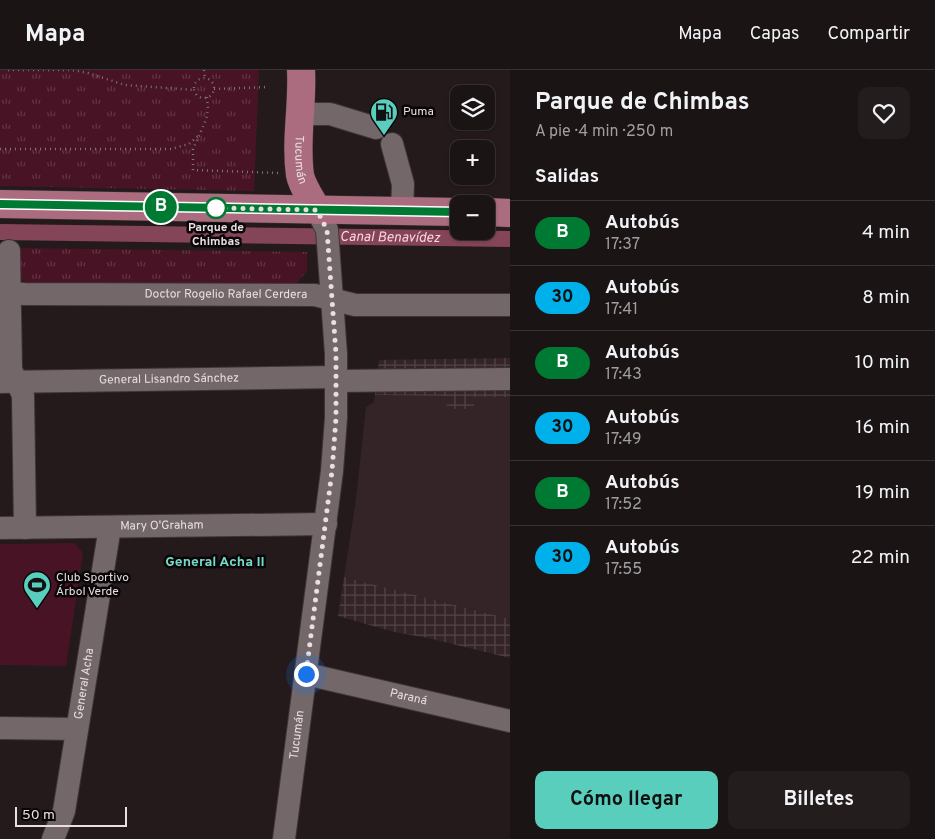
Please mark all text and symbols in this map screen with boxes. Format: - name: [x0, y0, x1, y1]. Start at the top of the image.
- text: Mapa: [25, 20, 85, 50]
- text: Mapa: [678, 23, 722, 46]
- text: Capas: [750, 23, 799, 46]
- text: Compartir: [827, 23, 910, 46]
- map controls: [450, 85, 495, 240]
- button: layers: [450, 85, 495, 130]
- button: heart: [858, 87, 910, 139]
- text: Parque de Chimbas: [535, 88, 750, 118]
- fuel station icon: Puma: [369, 97, 399, 136]
- place label: Puma: [403, 104, 434, 120]
- text: A pie · 4 min · 250 m: [535, 122, 673, 142]
- street label: Tucumán: [290, 135, 310, 187]
- button: +: [450, 140, 495, 185]
- text: Salidas: [535, 165, 599, 189]
- line badge: B: [145, 191, 177, 223]
- text: B: [155, 195, 167, 218]
- button: −: [450, 195, 495, 240]
- marker: Parque de Chimbas: [205, 197, 227, 219]
- text: Autobús: [605, 211, 680, 235]
- place label: Parque de Chimbas: [188, 220, 244, 250]
- text: B: [556, 221, 569, 244]
- text: 4 min: [862, 221, 910, 245]
- water label: Canal Benavídez: [340, 228, 441, 247]
- text: 17:37: [605, 235, 640, 255]
- text: Autobús: [605, 276, 680, 300]
- street label: Doctor Rogelio Rafael Cerdera: [144, 286, 307, 303]
- text: 30: [551, 286, 574, 309]
- text: 8 min: [862, 286, 910, 310]
- text: 17:41: [605, 300, 638, 320]
- text: Autobús: [605, 341, 680, 365]
- text: B: [556, 351, 569, 374]
- text: 10 min: [855, 351, 910, 375]
- text: 17:43: [605, 365, 642, 385]
- street label: General Lisandro Sánchez: [99, 370, 239, 389]
- text: Autobús: [605, 406, 680, 430]
- text: 30: [551, 416, 574, 439]
- text: 16 min: [855, 416, 910, 440]
- text: 17:49: [605, 430, 641, 450]
- text: Autobús: [605, 471, 680, 495]
- text: B: [556, 481, 569, 504]
- text: 19 min: [855, 481, 910, 505]
- text: 17:52: [605, 495, 642, 515]
- street label: Mary O'Graham: [120, 518, 204, 535]
- text: Autobús: [605, 536, 680, 560]
- text: 30: [551, 546, 574, 569]
- text: 22 min: [851, 546, 910, 570]
- district label: General Acha II: [165, 554, 265, 571]
- text: 17:55: [605, 560, 642, 580]
- sports icon: Club Sportivo Árbol Verde: [22, 570, 52, 609]
- place label: Club Sportivo Árbol Verde: [56, 570, 129, 600]
- street label: General Acha: [71, 647, 98, 720]
- your location: [294, 662, 319, 687]
- street label: Paraná: [388, 686, 429, 710]
- street label: Tucumán: [286, 709, 309, 760]
- button: Cómo llegar: [535, 771, 718, 829]
- button: Billetes: [728, 771, 910, 829]
- scale bar: [15, 804, 128, 827]
- text: 50 m: [22, 807, 55, 824]

